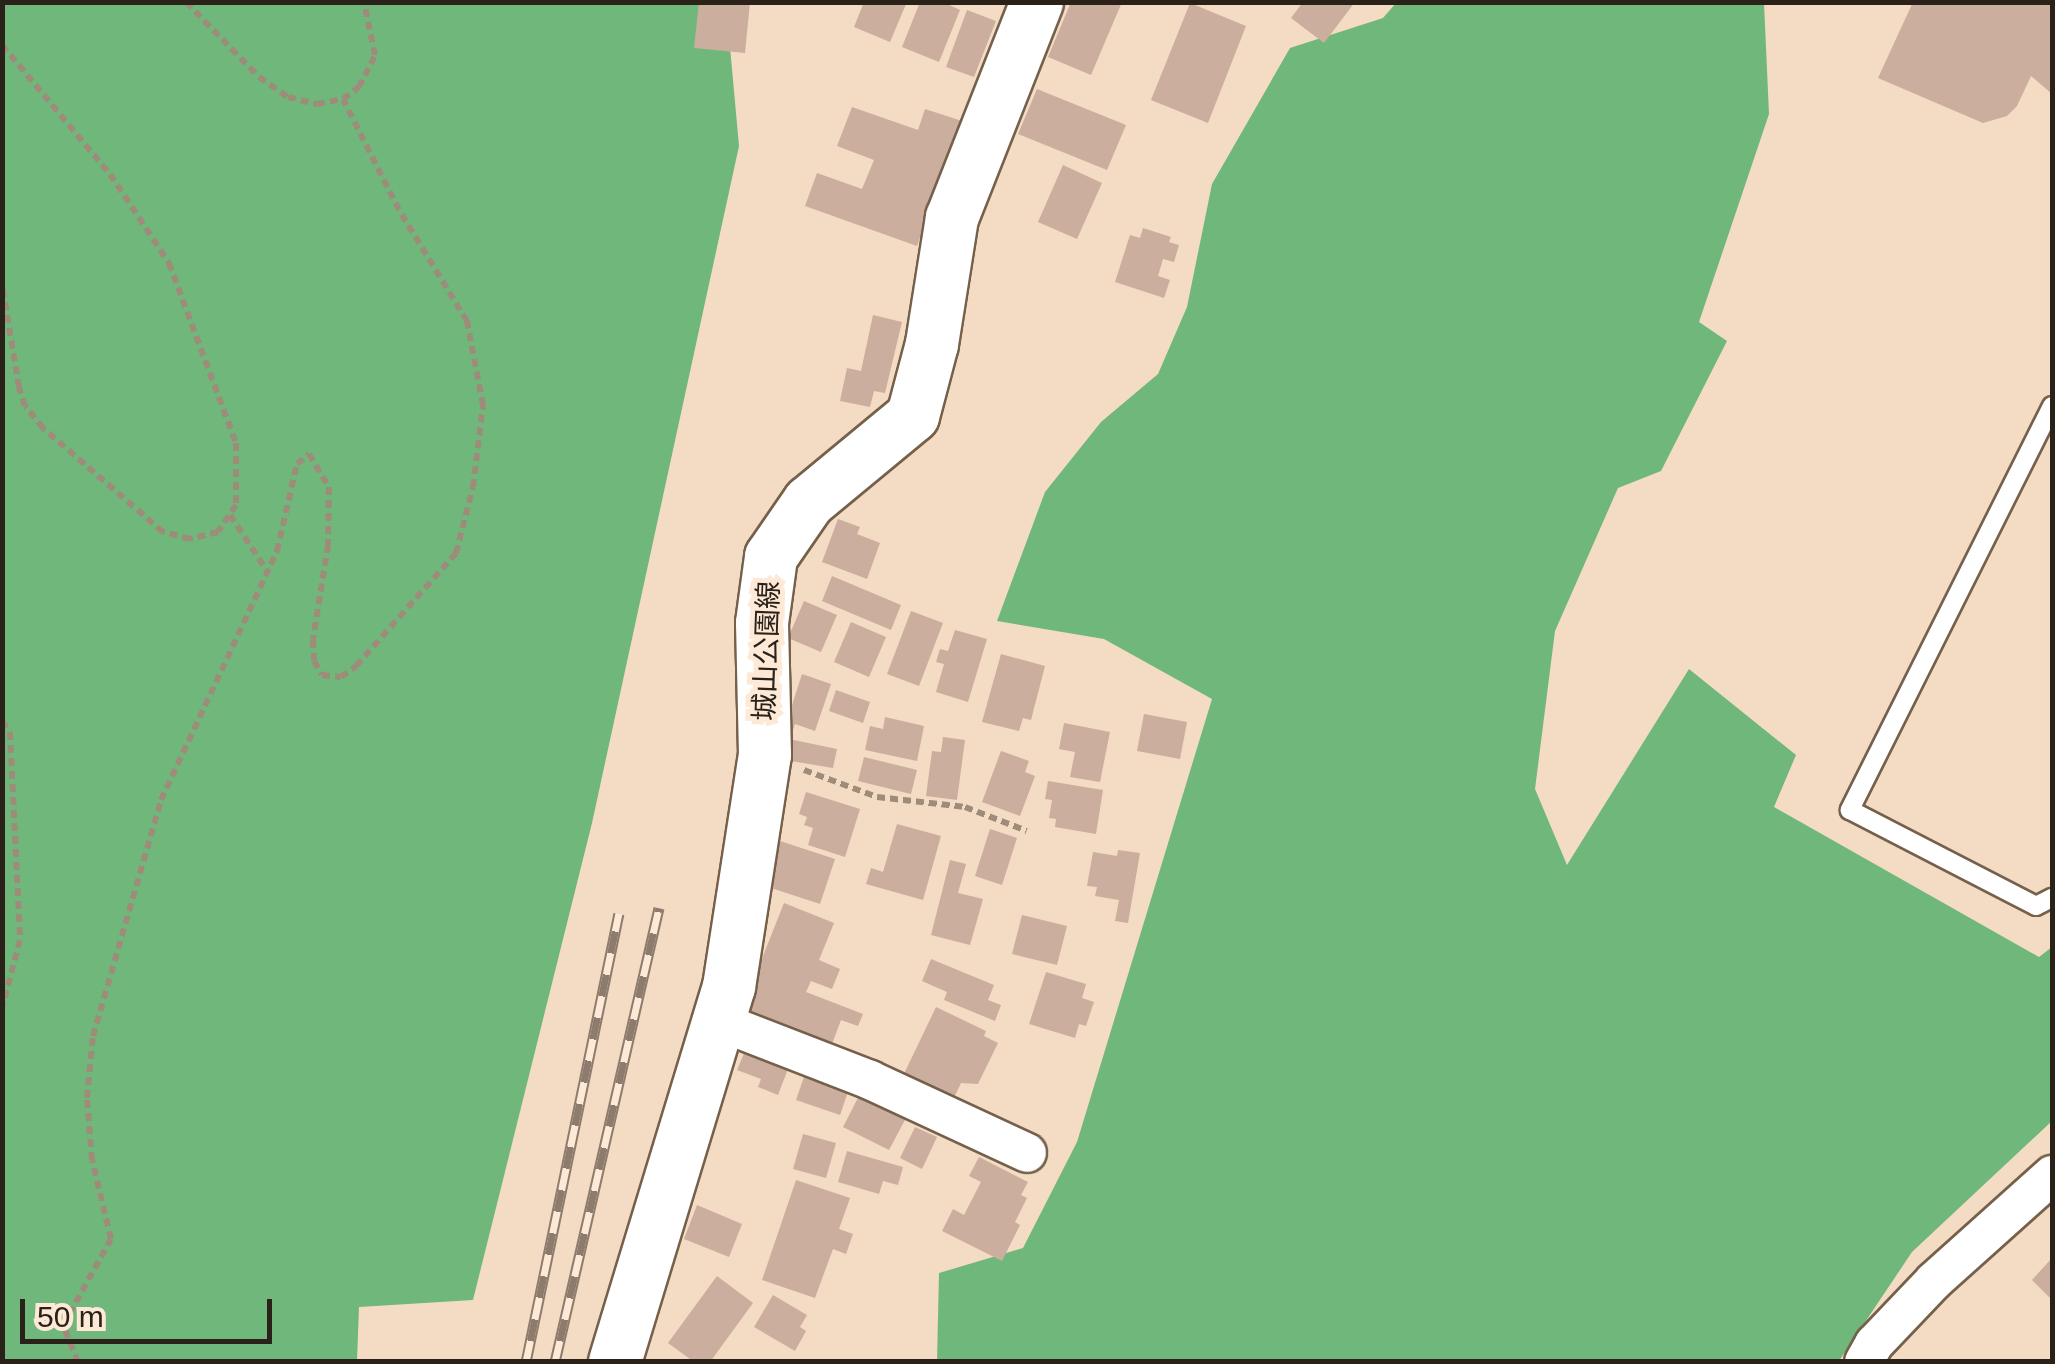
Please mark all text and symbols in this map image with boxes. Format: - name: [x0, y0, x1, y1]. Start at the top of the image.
- street label: 城山公園線: [748, 580, 786, 722]
- scale bar: [25, 1279, 278, 1341]
- text: 50 m: [37, 1300, 104, 1333]

